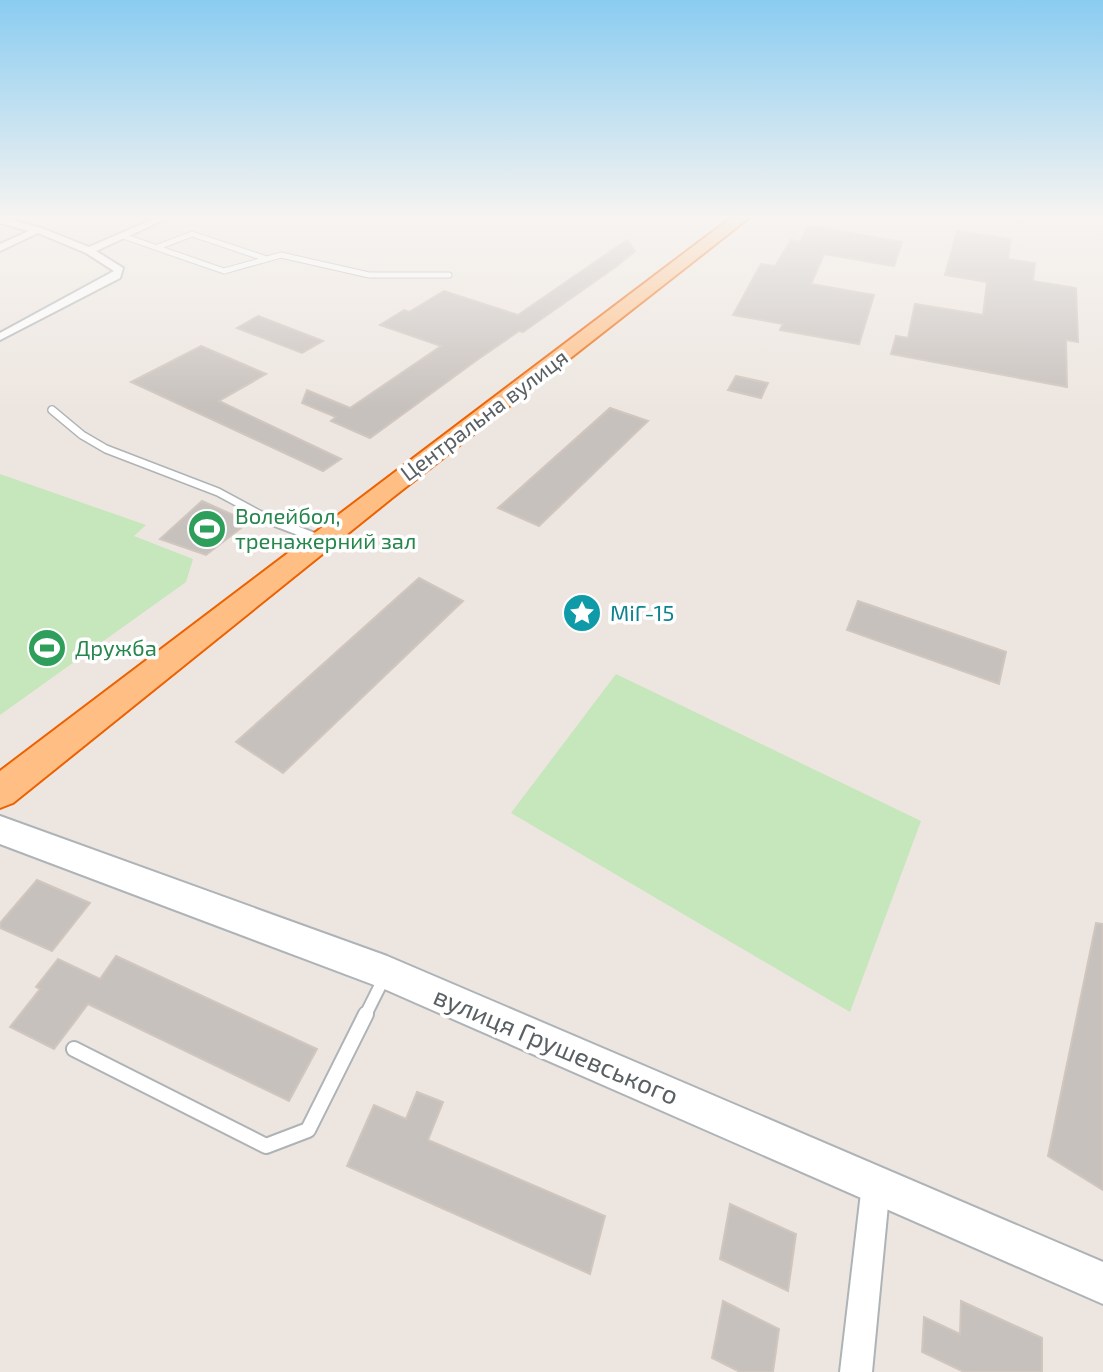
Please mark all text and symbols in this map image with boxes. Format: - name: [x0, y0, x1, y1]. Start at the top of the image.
- street label: Центральна вулиця: [395, 343, 573, 486]
- place label: Волейбол, тренажерний зал: [235, 502, 416, 553]
- sports icon: Волейбол, тренажерний зал: [186, 508, 228, 550]
- place icon: МіГ-15: [561, 592, 603, 634]
- place label: МіГ-15: [610, 599, 674, 625]
- sports icon: Дружба: [26, 627, 68, 669]
- place label: Дружба: [75, 634, 157, 661]
- street label: вулиця Грушевського: [429, 979, 684, 1111]

